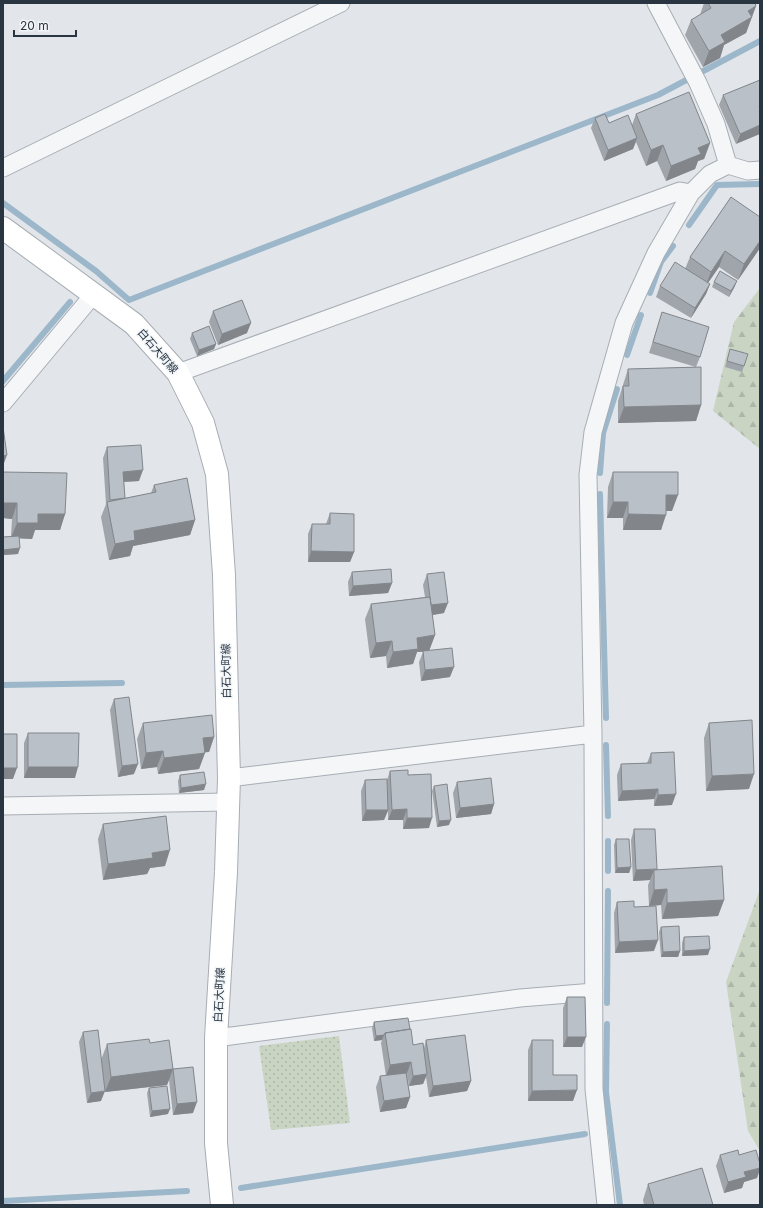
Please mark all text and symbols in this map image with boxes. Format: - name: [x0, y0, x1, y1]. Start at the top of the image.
- scale bar: [14, 12, 76, 38]
- text: 20 m: [20, 18, 49, 33]
- street label: 白石大町線: [135, 326, 181, 376]
- street label: 白石大町線: [219, 643, 233, 699]
- street label: 白石大町線: [211, 967, 227, 1023]

